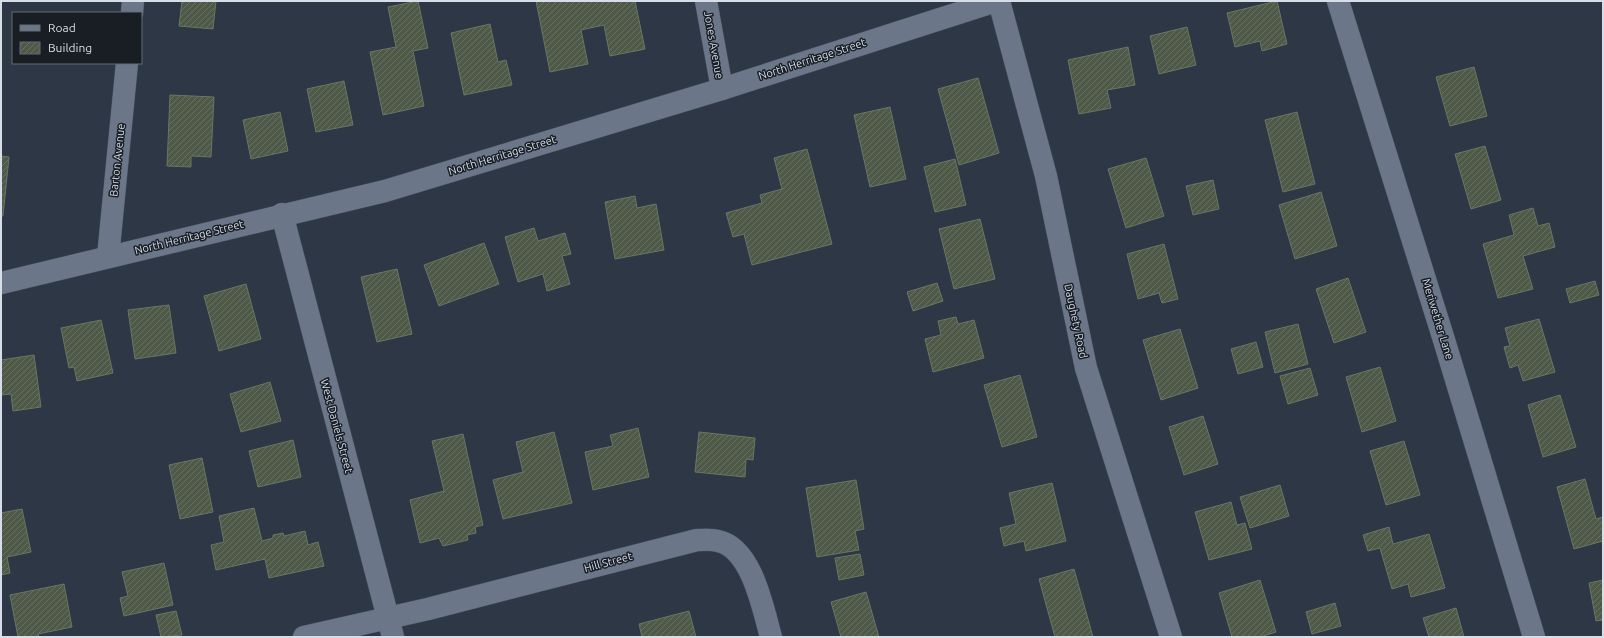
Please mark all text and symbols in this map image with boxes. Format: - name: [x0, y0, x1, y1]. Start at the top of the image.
- street label: Jones Avenue: [702, 10, 726, 80]
- legend: [12, 12, 142, 64]
- text: Road: [48, 21, 76, 34]
- street label: North Herritage Street: [757, 36, 868, 82]
- text: Building: [48, 41, 92, 54]
- street label: Barton Avenue: [107, 123, 127, 197]
- street label: North Herritage Street: [447, 133, 558, 177]
- street label: North Herritage Street: [133, 217, 245, 256]
- street label: Meriwether Lane: [1420, 277, 1456, 361]
- street label: Daughety Road: [1062, 283, 1090, 359]
- street label: West Daniels Street: [319, 378, 356, 475]
- street label: Hill Street: [583, 550, 634, 574]

